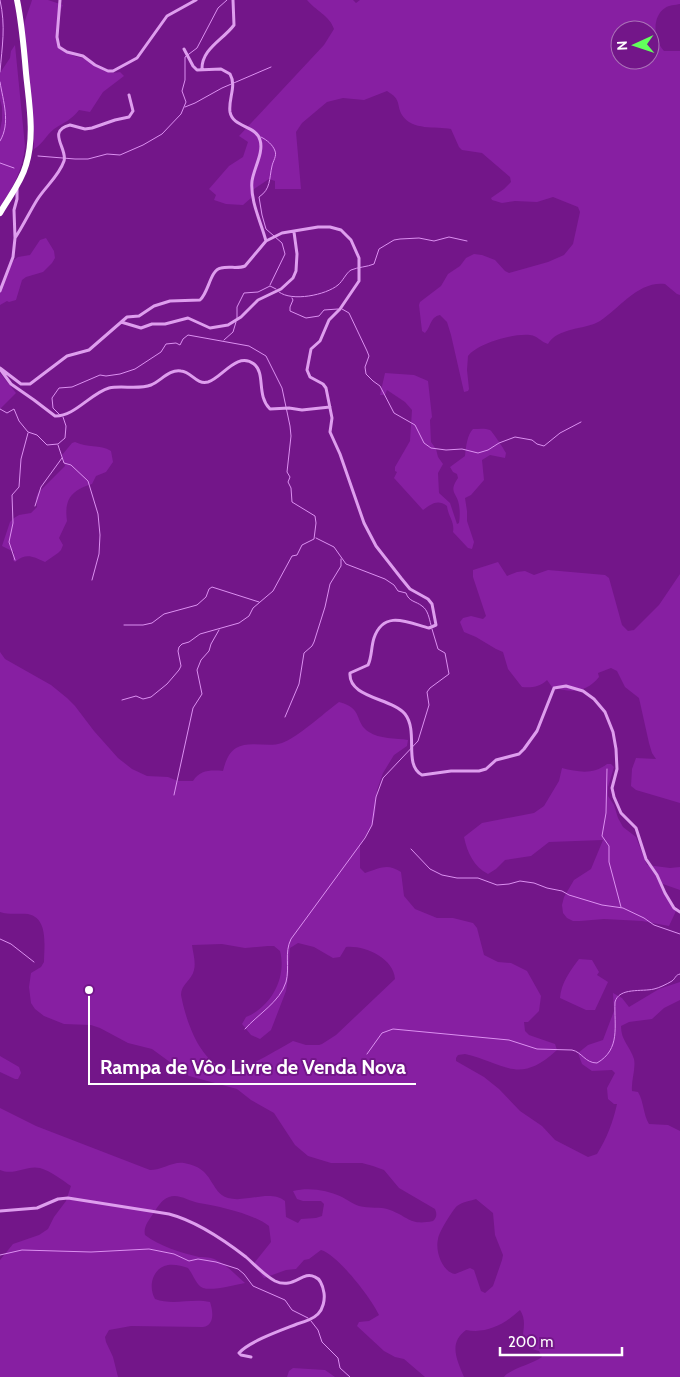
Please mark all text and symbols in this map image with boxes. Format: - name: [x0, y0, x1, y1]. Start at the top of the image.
- north arrow: [610, 20, 660, 70]
- text: N: [613, 40, 631, 51]
- callout: Rampa de Vôo Livre de Venda Nova: [89, 1049, 416, 1084]
- text: Rampa de Vôo Livre de Venda Nova: [100, 1055, 406, 1079]
- scale bar: [500, 1324, 622, 1356]
- text: 200 m: [508, 1333, 553, 1351]

